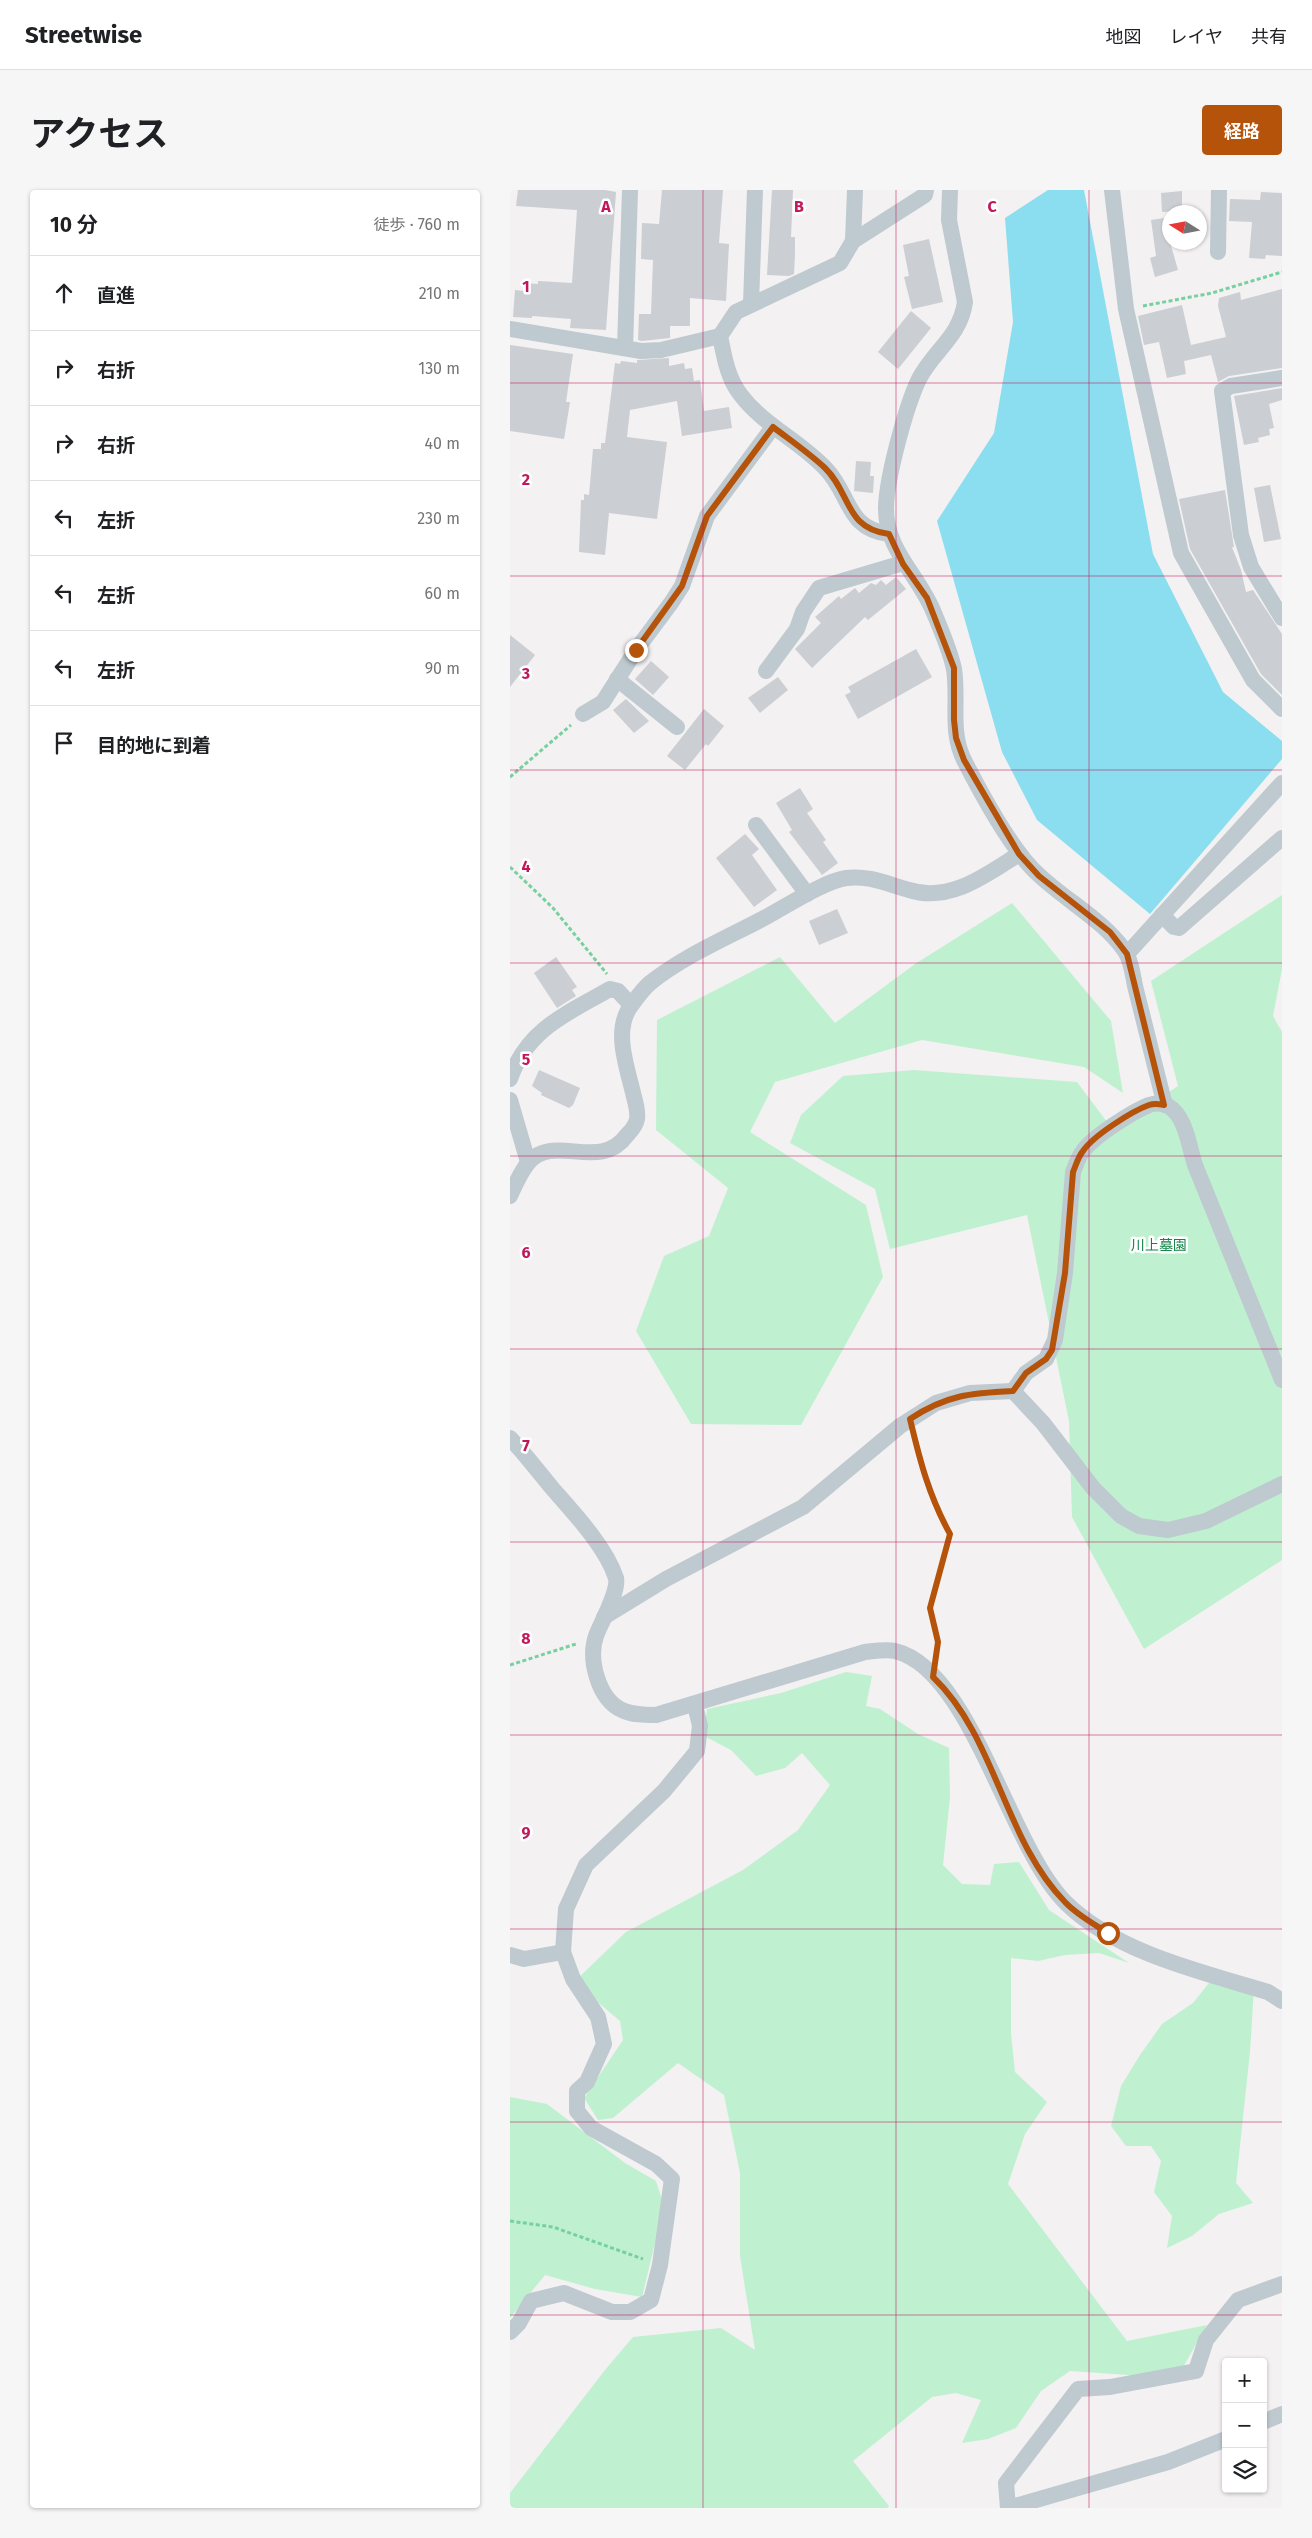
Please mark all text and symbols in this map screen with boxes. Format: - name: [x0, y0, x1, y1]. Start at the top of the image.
- text: Streetwise: [25, 21, 142, 49]
- text: 地図: [1106, 26, 1142, 48]
- text: レイヤ: [1170, 26, 1223, 48]
- text: 共有: [1251, 26, 1287, 48]
- button: 経路: [1202, 105, 1282, 155]
- text: アクセス: [30, 113, 168, 155]
- text: A: [600, 197, 611, 216]
- text: B: [794, 197, 804, 216]
- text: C: [987, 197, 997, 216]
- north arrow: [1162, 205, 1207, 250]
- text: 10 分: [50, 212, 98, 238]
- text: 徒歩 · 760 m: [374, 215, 460, 234]
- text: 1: [522, 277, 530, 296]
- icon: ahead: [50, 279, 78, 307]
- text: 直進: [97, 284, 135, 307]
- text: 210 m: [419, 284, 460, 303]
- icon: right: [50, 354, 78, 382]
- text: 右折: [97, 359, 135, 382]
- text: 130 m: [418, 359, 460, 378]
- icon: right: [50, 429, 78, 457]
- text: 右折: [97, 434, 135, 457]
- text: 40 m: [425, 434, 460, 453]
- text: 2: [522, 470, 530, 489]
- icon: left: [50, 504, 78, 532]
- text: 左折: [97, 509, 135, 532]
- text: 230 m: [417, 509, 460, 528]
- icon: left: [50, 579, 78, 607]
- text: 左折: [97, 584, 135, 607]
- text: 60 m: [425, 584, 460, 603]
- route end: [625, 639, 648, 662]
- icon: left: [50, 654, 78, 682]
- text: 左折: [97, 659, 135, 682]
- text: 90 m: [425, 659, 460, 678]
- text: 3: [521, 664, 530, 683]
- icon: arrive: [50, 729, 78, 757]
- text: 目的地に到着: [97, 734, 211, 757]
- text: 4: [521, 857, 531, 876]
- text: 5: [522, 1050, 531, 1069]
- park label: 川上墓園: [1131, 1237, 1187, 1254]
- text: 6: [521, 1243, 531, 1262]
- text: 7: [522, 1436, 530, 1455]
- text: 8: [521, 1629, 531, 1648]
- text: 9: [522, 1823, 531, 1842]
- route start: [1097, 1922, 1120, 1945]
- map controls: [1222, 2358, 1267, 2493]
- button: +: [1222, 2358, 1267, 2403]
- button: −: [1222, 2403, 1267, 2448]
- button: layers: [1222, 2448, 1267, 2493]

